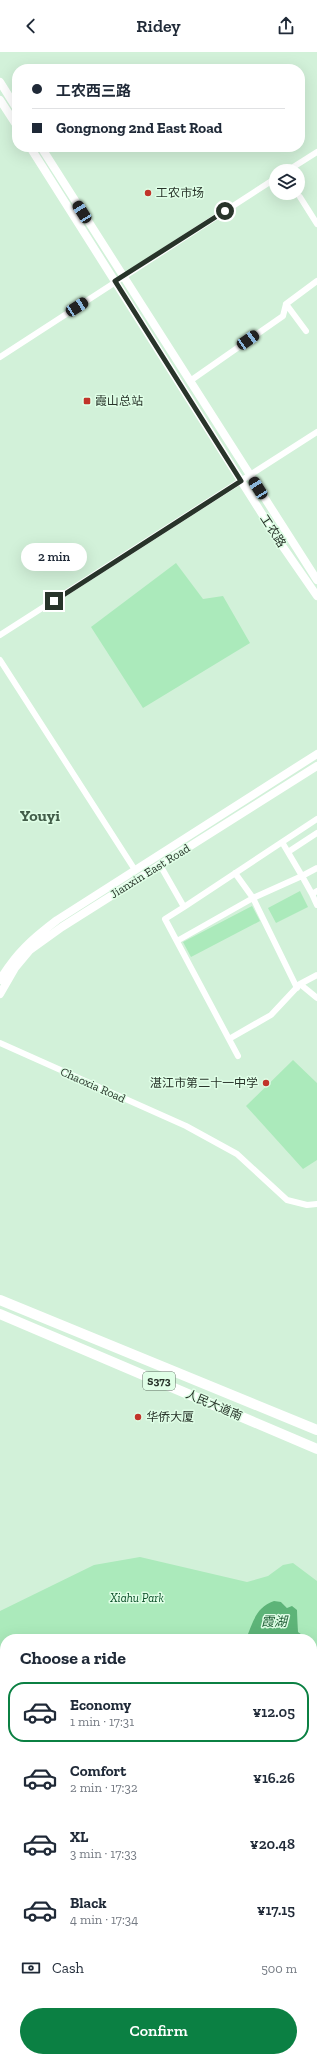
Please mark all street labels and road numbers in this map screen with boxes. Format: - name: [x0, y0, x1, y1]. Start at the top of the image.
- street label: 工农路: [257, 512, 289, 550]
- street label: Jianxin East Road: [107, 841, 193, 901]
- street label: Chaoxia Road: [58, 1064, 128, 1106]
- road number: S373: [143, 1372, 175, 1390]
- street label: 人民大道南: [184, 1387, 244, 1423]

